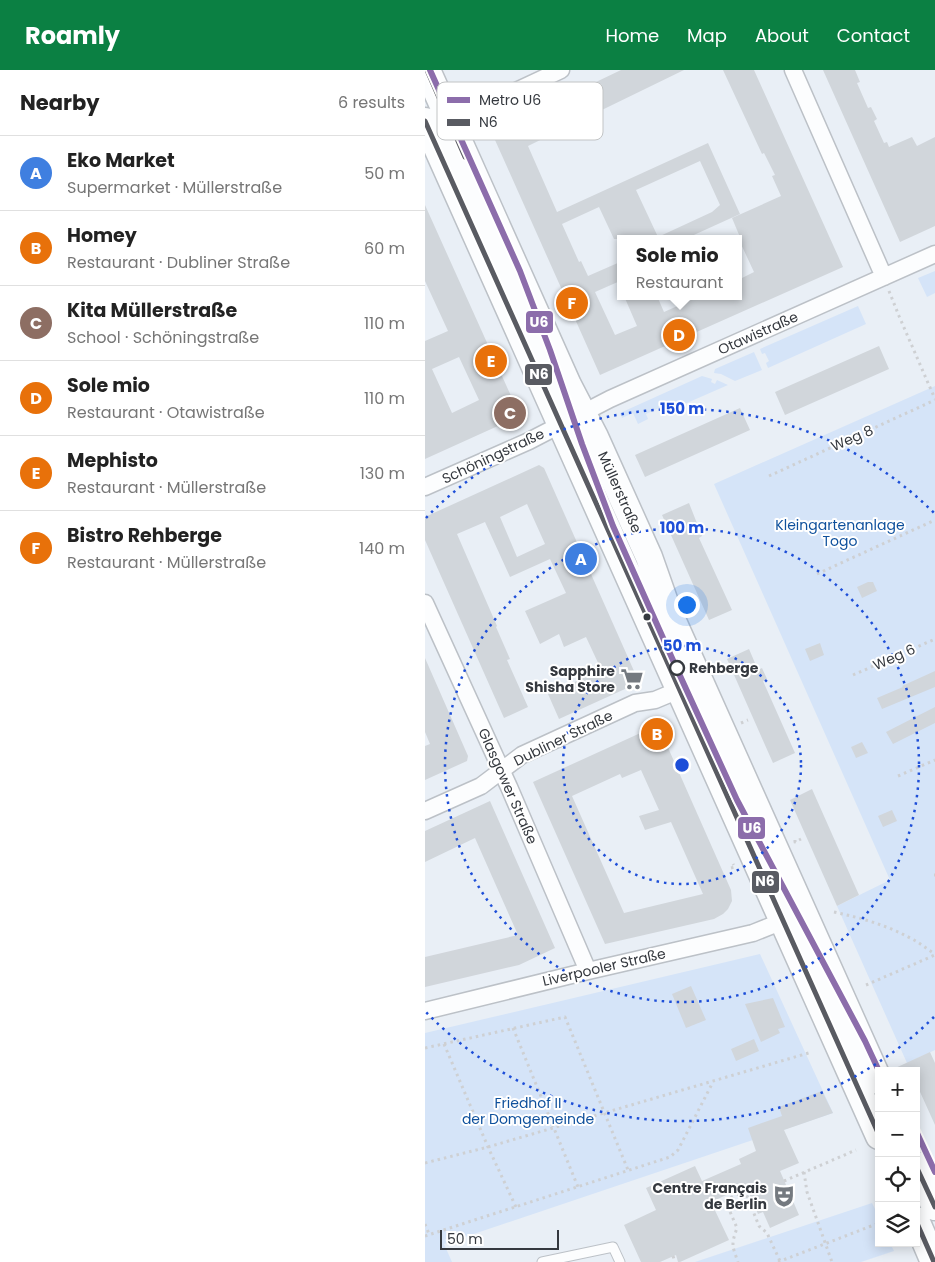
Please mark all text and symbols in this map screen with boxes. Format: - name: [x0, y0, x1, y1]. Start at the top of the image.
- text: Roamly: [25, 19, 120, 52]
- text: Home: [605, 23, 659, 48]
- text: Map: [687, 23, 727, 48]
- text: About: [755, 23, 809, 48]
- text: Contact: [837, 23, 910, 48]
- legend: [437, 82, 603, 140]
- text: Nearby: [20, 88, 100, 117]
- text: Metro U6: [479, 90, 541, 110]
- text: 6 results: [338, 91, 405, 114]
- text: N6: [479, 112, 498, 132]
- text: Eko Market: [67, 147, 175, 174]
- text: A: [30, 162, 42, 185]
- text: 50 m: [364, 162, 405, 185]
- text: Supermarket · Müllerstraße: [67, 176, 282, 199]
- text: Homey: [67, 222, 137, 249]
- popup: [617, 235, 742, 300]
- text: B: [31, 237, 41, 260]
- text: 60 m: [364, 237, 405, 260]
- text: Sole mio: [636, 242, 719, 269]
- text: Restaurant · Dubliner Straße: [67, 251, 290, 274]
- text: Restaurant: [636, 271, 723, 294]
- pin: F: [556, 284, 588, 322]
- text: Kita Müllerstraße: [67, 297, 237, 324]
- street label: Otawistraße: [715, 306, 802, 360]
- line badge: U6: [525, 310, 554, 334]
- text: C: [30, 312, 42, 335]
- text: 110 m: [364, 312, 405, 335]
- text: U6: [530, 312, 548, 332]
- pin: D: [663, 316, 695, 354]
- text: School · Schöningstraße: [67, 326, 259, 349]
- pin: E: [475, 342, 507, 380]
- line badge: N6: [524, 363, 553, 386]
- text: N6: [529, 364, 549, 384]
- text: Sole mio: [67, 372, 150, 399]
- text: D: [30, 387, 42, 410]
- text: 110 m: [364, 387, 405, 410]
- pin: C: [494, 394, 526, 432]
- text: 150 m: [660, 398, 704, 419]
- text: Restaurant · Otawistraße: [67, 401, 265, 424]
- street label: Weg 8: [828, 420, 876, 456]
- street label: Schöningstraße: [439, 423, 548, 488]
- text: Mephisto: [67, 447, 158, 474]
- street label: Müllerstraße: [593, 448, 647, 536]
- text: E: [32, 462, 40, 485]
- text: 130 m: [360, 462, 405, 485]
- text: Restaurant · Müllerstraße: [67, 476, 266, 499]
- park label: Kleingartenanlage Togo: [775, 515, 905, 551]
- text: 100 m: [660, 517, 704, 538]
- text: Bistro Rehberge: [67, 522, 222, 549]
- text: F: [32, 537, 40, 560]
- text: 140 m: [359, 537, 405, 560]
- pin: A: [565, 540, 597, 578]
- text: Restaurant · Müllerstraße: [67, 551, 266, 574]
- your location: [674, 592, 700, 618]
- unlabelled marker: [642, 612, 652, 622]
- text: 50 m: [663, 635, 701, 656]
- street label: Weg 6: [870, 639, 918, 675]
- place label: Rehberge: [689, 658, 759, 678]
- marker: Rehberge: [669, 660, 685, 676]
- place label: Sapphire Shisha Store: [525, 661, 615, 697]
- supermarket icon: Sapphire Shisha Store: [619, 666, 645, 692]
- street label: Dubliner Straße: [510, 705, 616, 771]
- pin: B: [641, 715, 673, 753]
- street label: Glasgower Straße: [473, 725, 543, 847]
- centre of rings: [673, 756, 691, 774]
- line badge: U6: [737, 816, 766, 840]
- text: U6: [743, 818, 761, 838]
- line badge: N6: [751, 870, 780, 894]
- text: N6: [755, 871, 775, 891]
- street label: Liverpooler Straße: [540, 943, 668, 991]
- map controls: [875, 1067, 920, 1247]
- button: +: [875, 1067, 920, 1112]
- park label: Friedhof II der Domgemeinde: [462, 1093, 594, 1129]
- button: −: [875, 1112, 920, 1157]
- button: locate: [875, 1157, 920, 1202]
- place label: Centre Français de Berlin: [652, 1178, 767, 1214]
- theatre icon: Centre Français de Berlin: [771, 1183, 797, 1209]
- button: layers: [875, 1202, 920, 1247]
- scale bar: [440, 1227, 559, 1250]
- text: 50 m: [447, 1229, 483, 1249]

